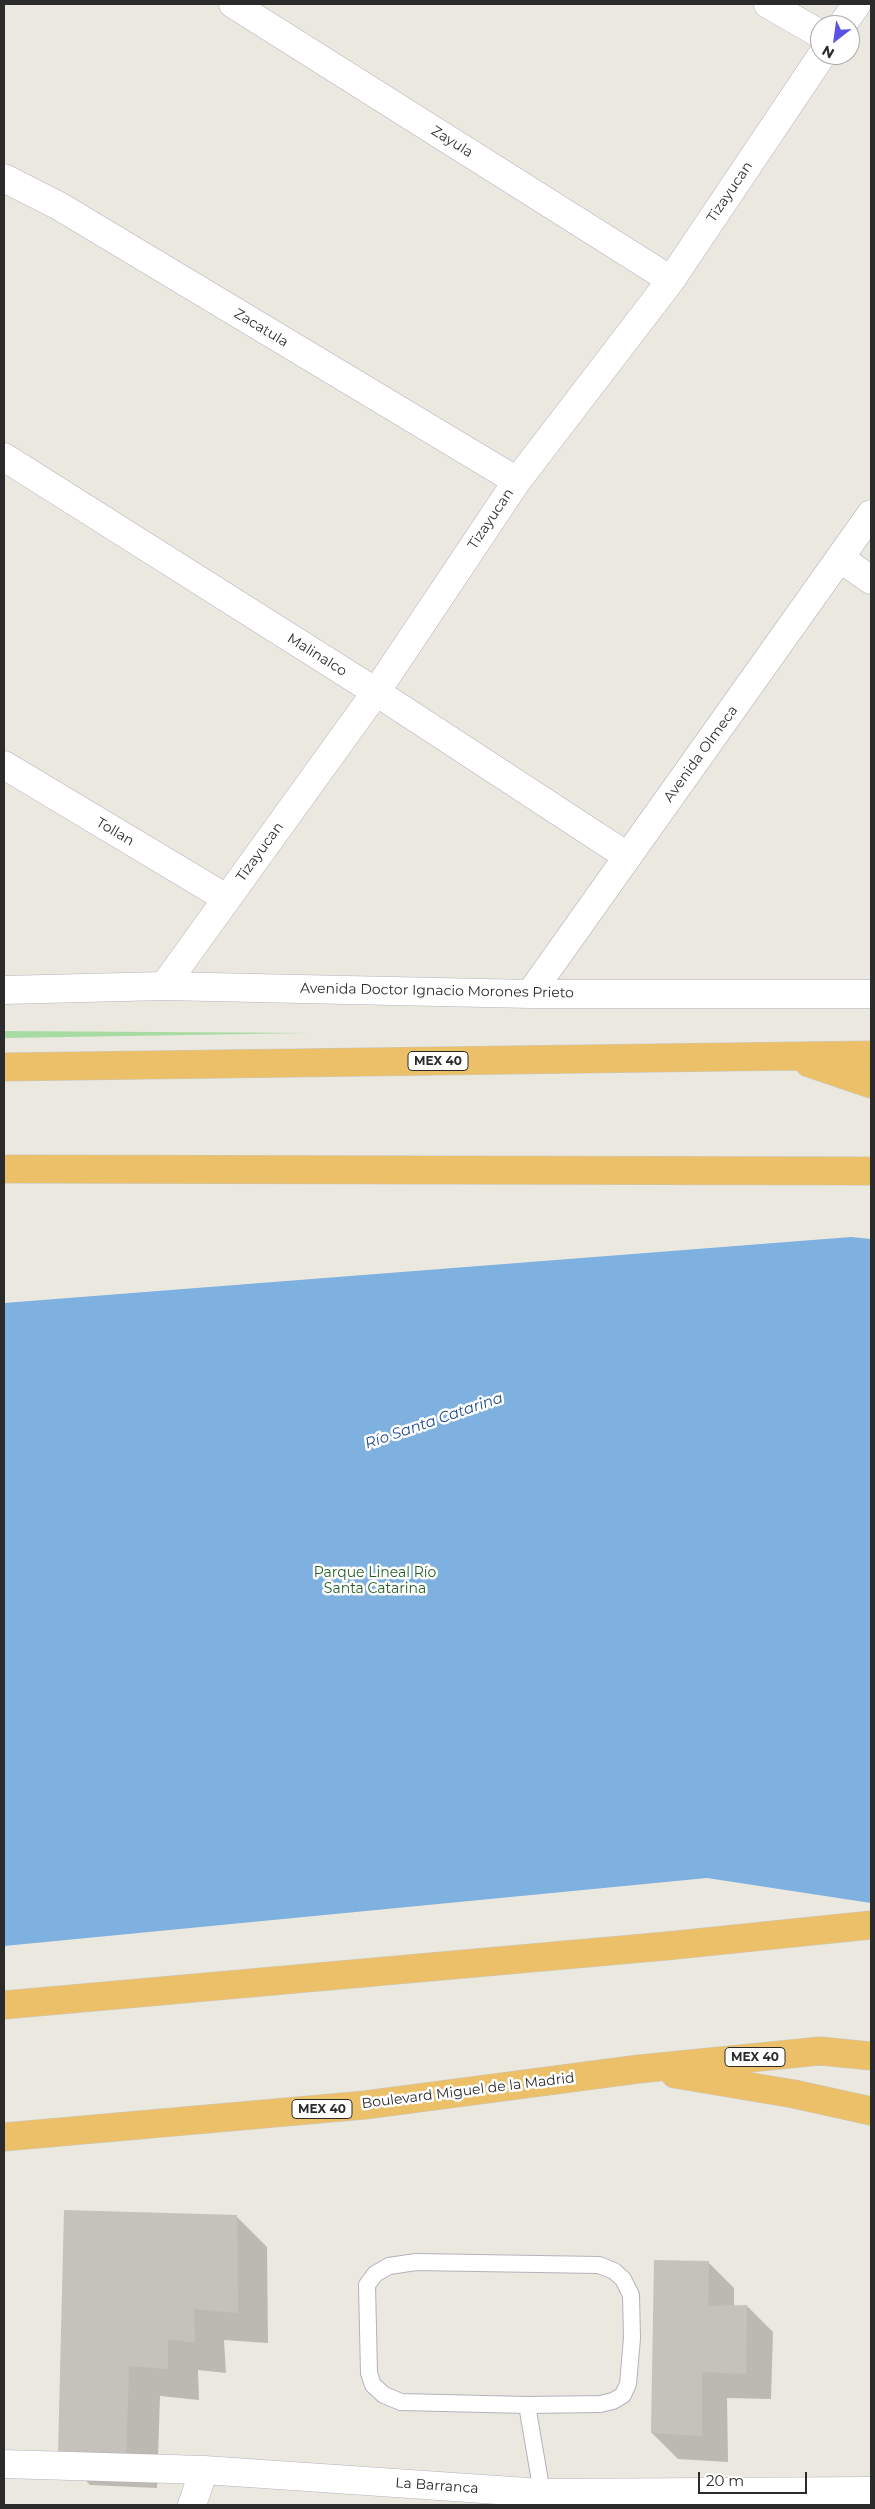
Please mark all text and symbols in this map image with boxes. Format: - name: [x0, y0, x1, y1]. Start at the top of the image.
- north arrow: [810, 15, 860, 65]
- text: N: [819, 42, 837, 63]
- street label: Zayula: [428, 123, 476, 161]
- street label: Tizayucan: [704, 158, 756, 226]
- street label: Zacatula: [231, 305, 291, 351]
- street label: Tizayucan: [465, 485, 517, 553]
- street label: Malinalco: [284, 630, 350, 680]
- street label: Avenida Olmeca: [660, 702, 742, 806]
- street label: Tollan: [93, 814, 137, 850]
- street label: Tizayucan: [233, 819, 287, 885]
- street label: Avenida Doctor Ignacio Morones Prieto: [300, 980, 574, 1002]
- road number: MEX 40: [408, 1052, 468, 1070]
- water label: Río Santa Catarina: [363, 1389, 505, 1453]
- park label: Parque Lineal Río Santa Catarina: [314, 1565, 436, 1598]
- road number: MEX 40: [725, 2048, 785, 2066]
- street label: Boulevard Miguel de la Madrid: [361, 2070, 575, 2112]
- road number: MEX 40: [292, 2100, 352, 2118]
- scale bar: [700, 2462, 809, 2494]
- text: 20 m: [706, 2471, 744, 2490]
- street label: La Barranca: [395, 2475, 479, 2497]

